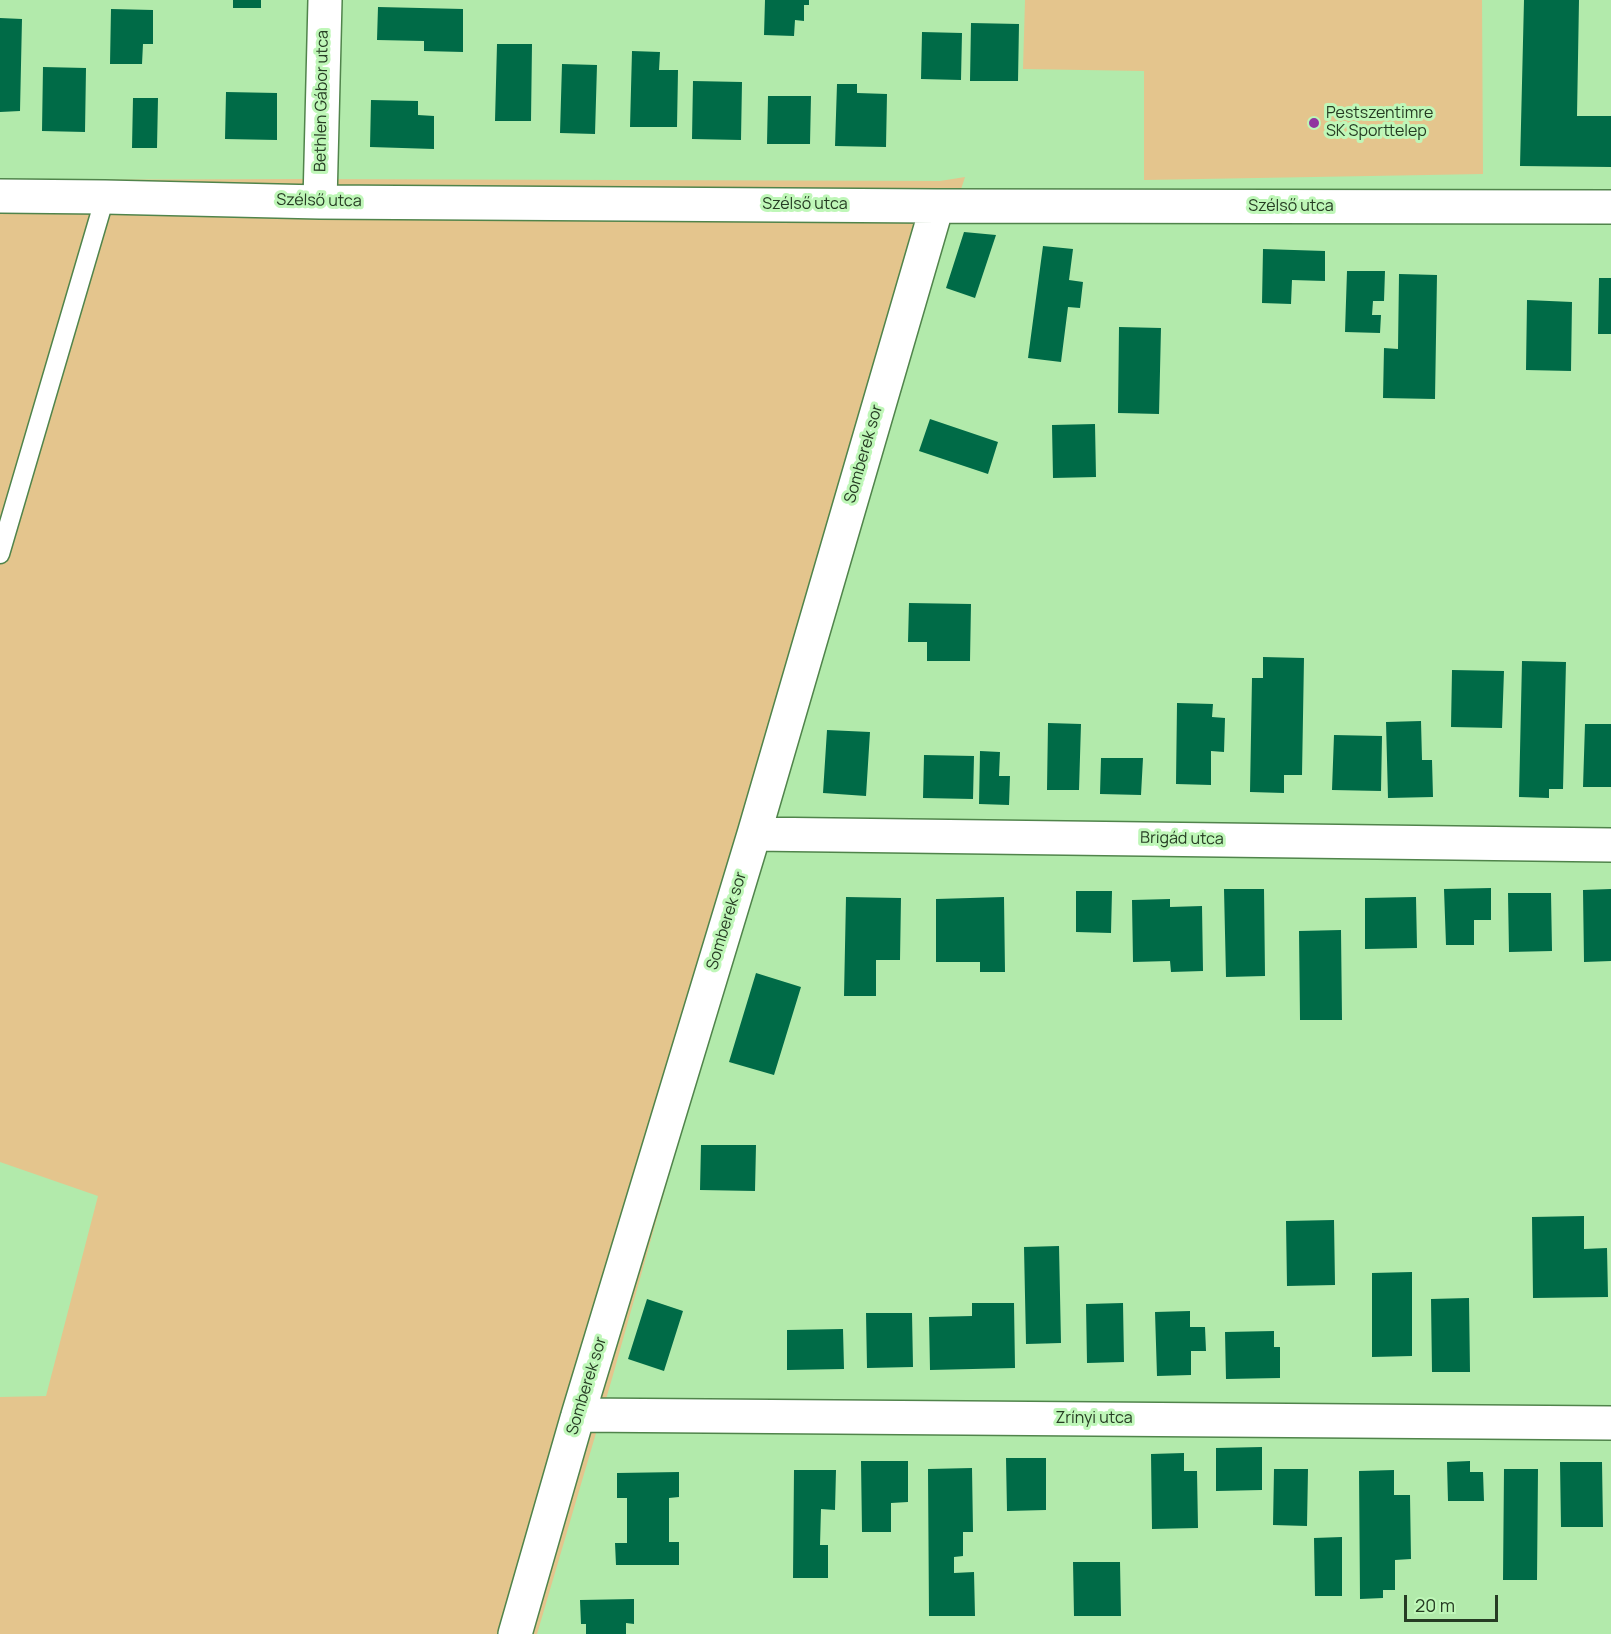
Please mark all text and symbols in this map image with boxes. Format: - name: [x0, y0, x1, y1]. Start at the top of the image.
- street label: Bethlen Gábor utca: [311, 30, 333, 172]
- place label: Pestszentimre SK Sporttelep: [1326, 104, 1433, 142]
- marker: Pestszentimre SK Sporttelep: [1307, 116, 1321, 130]
- street label: Szélső utca: [276, 191, 362, 211]
- street label: Szélső utca: [762, 195, 848, 215]
- street label: Szélső utca: [1248, 197, 1334, 217]
- street label: Somberek sor: [841, 403, 887, 505]
- street label: Brigád utca: [1140, 829, 1224, 849]
- street label: Somberek sor: [703, 870, 751, 972]
- street label: Somberek sor: [563, 1335, 611, 1437]
- street label: Zrínyi utca: [1055, 1409, 1133, 1429]
- scale bar: [1407, 1583, 1502, 1621]
- text: 20 m: [1415, 1593, 1455, 1617]

